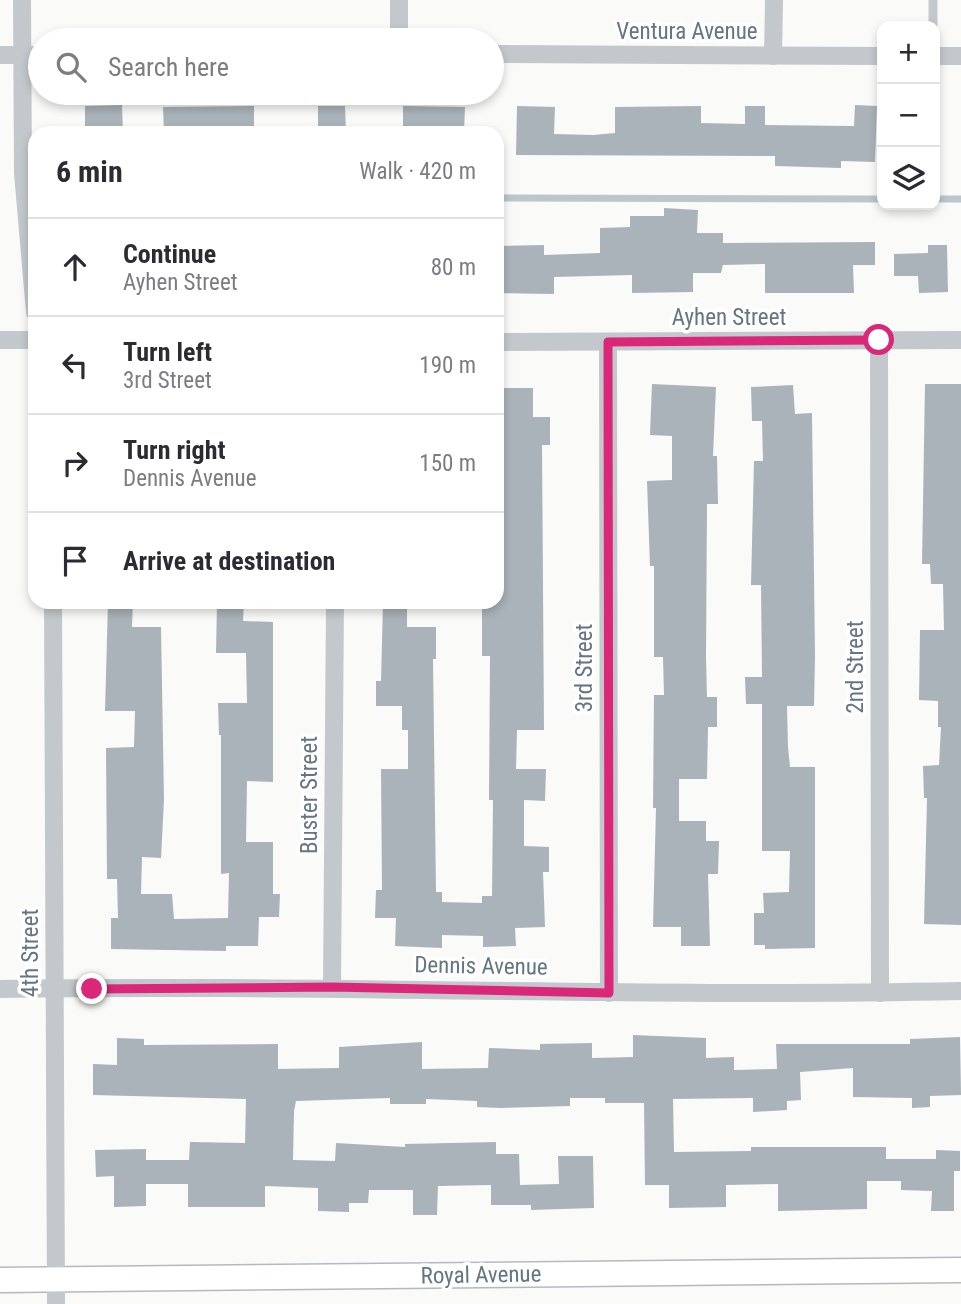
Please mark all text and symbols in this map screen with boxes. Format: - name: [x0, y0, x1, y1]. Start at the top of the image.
- street label: Ventura Avenue: [616, 18, 758, 45]
- map controls: [877, 21, 940, 210]
- button: +: [877, 21, 940, 84]
- search box: [28, 28, 504, 105]
- icon: search: [52, 48, 90, 86]
- text: Search here: [108, 52, 229, 82]
- button: −: [877, 84, 940, 147]
- button: layers: [877, 147, 940, 210]
- text: 6 min: [56, 154, 123, 189]
- text: Walk · 420 m: [359, 158, 476, 185]
- text: Continue: [123, 239, 216, 269]
- icon: ahead: [56, 248, 94, 286]
- text: 80 m: [431, 254, 476, 281]
- text: Ayhen Street: [123, 269, 237, 296]
- street label: Ayhen Street: [672, 304, 786, 331]
- route start: [863, 324, 894, 355]
- text: Turn left: [123, 337, 212, 367]
- icon: left: [56, 346, 94, 384]
- text: 190 m: [419, 352, 476, 379]
- text: 3rd Street: [123, 367, 212, 394]
- text: Turn right: [123, 435, 225, 465]
- icon: right: [56, 444, 94, 482]
- text: 150 m: [419, 450, 476, 477]
- text: Dennis Avenue: [123, 465, 256, 492]
- icon: arrive: [56, 542, 94, 580]
- text: Arrive at destination: [123, 546, 335, 576]
- street label: 2nd Street: [842, 620, 869, 714]
- street label: 3rd Street: [571, 624, 598, 712]
- street label: Buster Street: [296, 736, 323, 854]
- street label: 4th Street: [17, 909, 44, 997]
- street label: Dennis Avenue: [414, 951, 548, 981]
- route end: [76, 973, 107, 1004]
- street label: Royal Avenue: [420, 1260, 542, 1290]

